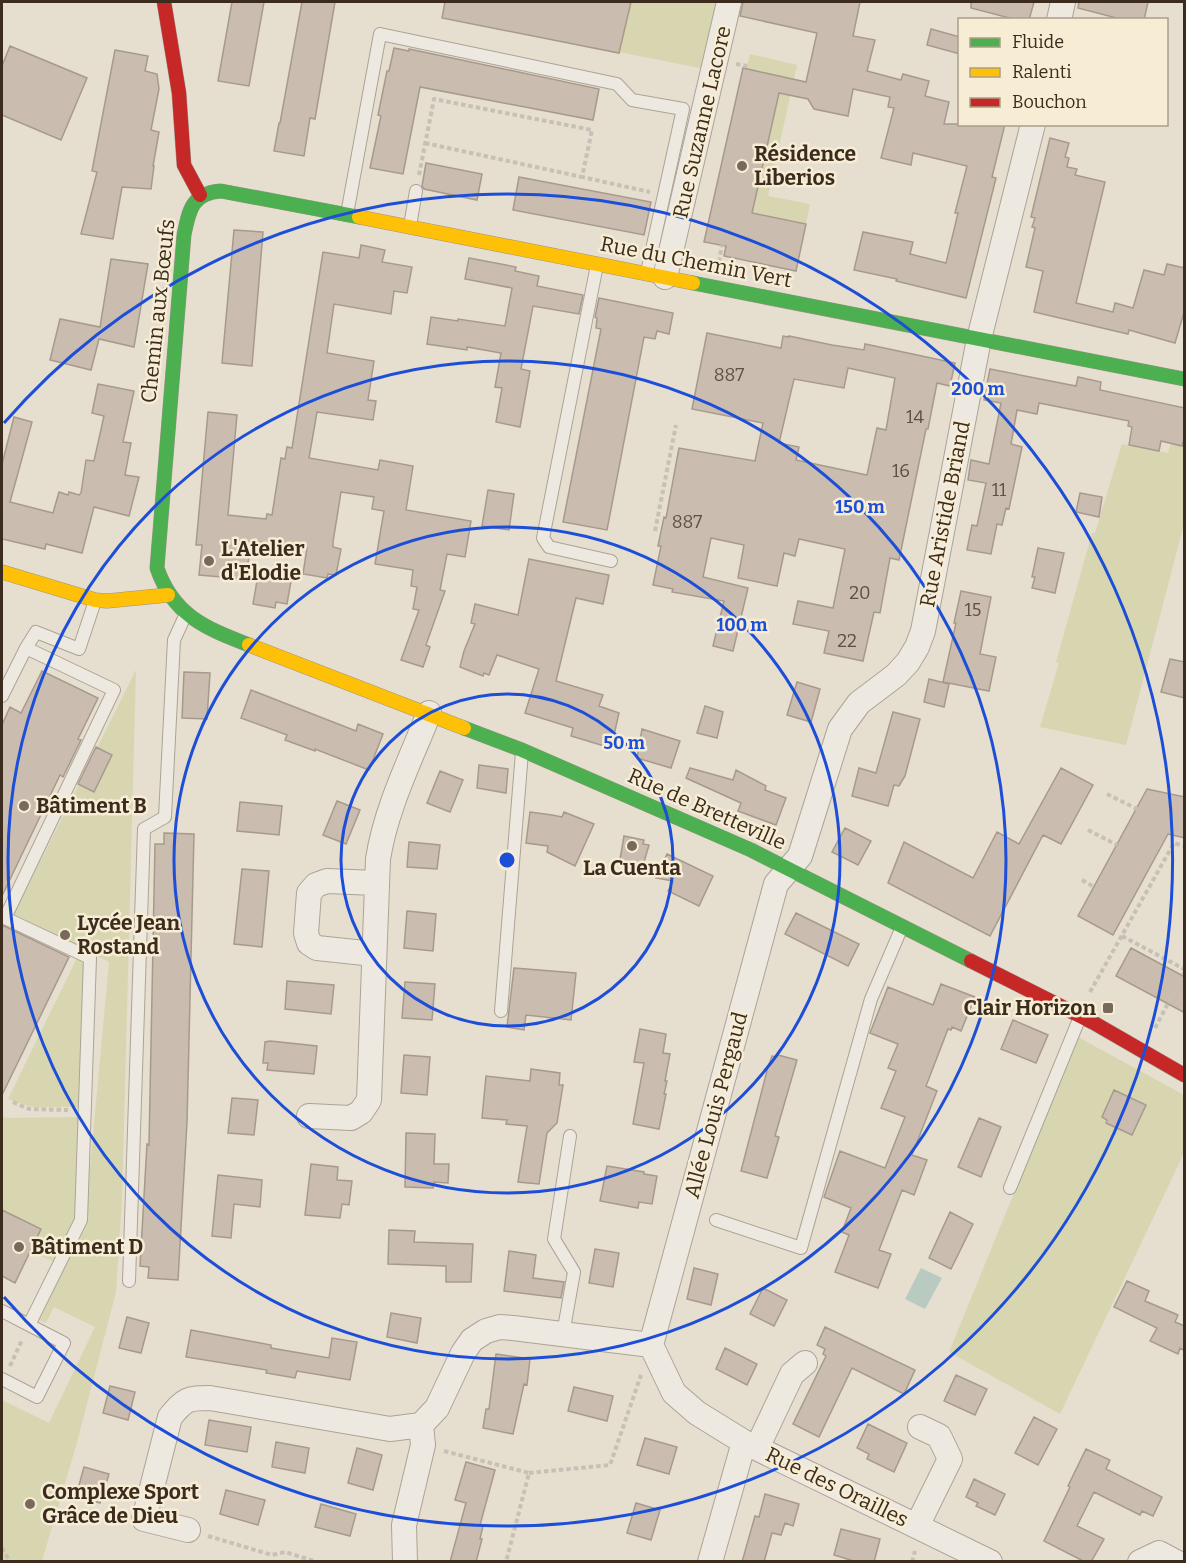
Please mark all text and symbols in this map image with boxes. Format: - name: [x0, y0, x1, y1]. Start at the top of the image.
- legend: [958, 18, 1168, 126]
- street label: Rue Suzanne Lacore: [667, 23, 737, 221]
- text: Fluide: [1012, 31, 1064, 53]
- text: Ralenti: [1012, 61, 1072, 83]
- text: Bouchon: [1012, 91, 1087, 113]
- place label: Résidence Liberios: [754, 141, 856, 191]
- marker: Résidence Liberios: [735, 159, 749, 173]
- street label: Chemin aux Bœufs: [135, 218, 181, 404]
- street label: Rue du Chemin Vert: [598, 231, 794, 293]
- house number: 887: [714, 364, 744, 386]
- text: 200 m: [951, 378, 1005, 400]
- house number: 14: [906, 406, 924, 428]
- street label: Rue Aristide Briand: [914, 419, 976, 609]
- house number: 16: [892, 460, 910, 482]
- house number: 11: [992, 479, 1007, 501]
- text: 150 m: [835, 496, 885, 518]
- house number: 887: [672, 511, 702, 533]
- place label: L'Atelier d'Elodie: [221, 536, 305, 586]
- marker: L'Atelier d'Elodie: [202, 554, 216, 568]
- house number: 20: [849, 582, 871, 604]
- house number: 15: [965, 599, 981, 621]
- text: 100 m: [716, 614, 768, 636]
- house number: 22: [837, 630, 857, 652]
- text: 50 m: [603, 732, 645, 754]
- street label: Rue de Bretteville: [624, 762, 790, 856]
- place label: Bâtiment B: [36, 793, 147, 819]
- marker: Bâtiment B: [17, 799, 31, 813]
- marker: La Cuenta: [625, 839, 639, 853]
- centre of rings: [497, 850, 517, 870]
- place label: La Cuenta: [583, 855, 681, 881]
- place label: Lycée Jean Rostand: [77, 910, 181, 960]
- marker: Lycée Jean Rostand: [58, 928, 72, 942]
- place label: Clair Horizon: [964, 995, 1096, 1021]
- marker: Clair Horizon: [1101, 1001, 1115, 1015]
- street label: Allée Louis Pergaud: [679, 1009, 753, 1201]
- place label: Bâtiment D: [31, 1234, 143, 1260]
- marker: Bâtiment D: [12, 1240, 26, 1254]
- street label: Rue des Orailles: [761, 1441, 913, 1533]
- place label: Complexe Sport Grâce de Dieu: [42, 1479, 200, 1529]
- marker: Complexe Sport Grâce de Dieu: [23, 1497, 37, 1511]

